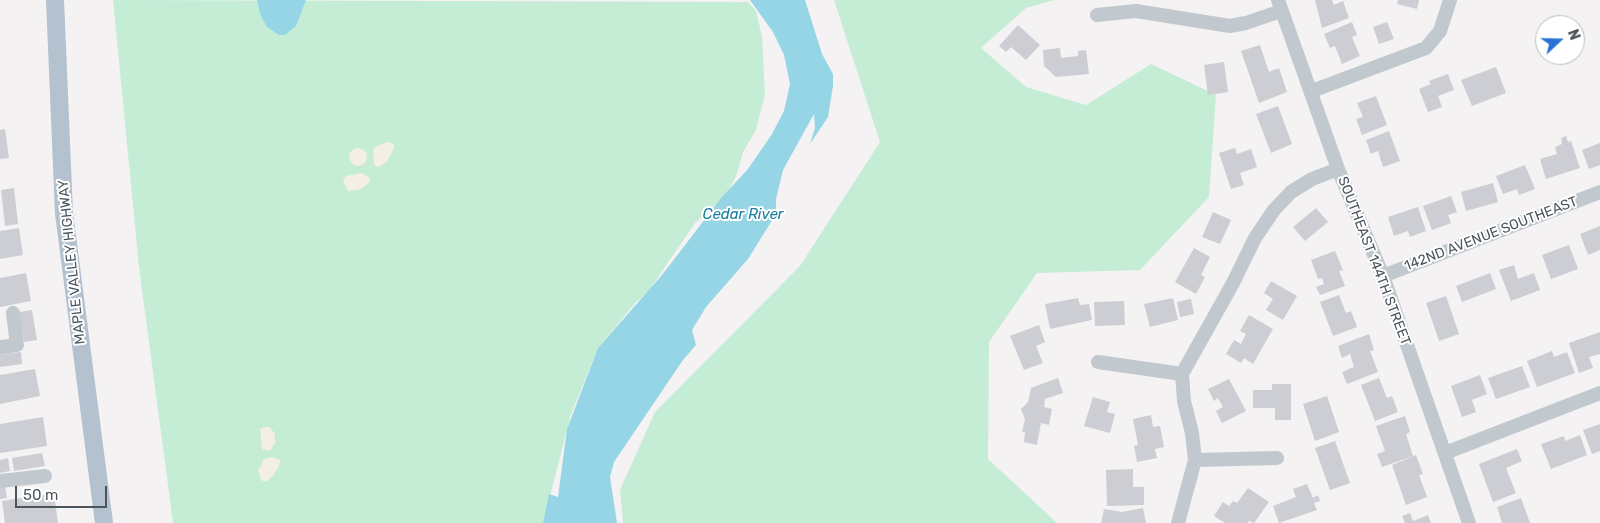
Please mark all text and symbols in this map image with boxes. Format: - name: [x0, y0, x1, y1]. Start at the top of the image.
- north arrow: [1535, 15, 1585, 65]
- text: N: [1564, 27, 1583, 43]
- street label: SOUTHEAST 144TH STREET: [1334, 174, 1414, 348]
- street label: MAPLE VALLEY HIGHWAY: [55, 179, 89, 345]
- street label: 142ND AVENUE SOUTHEAST: [1402, 193, 1580, 275]
- water label: Cedar River: [702, 206, 784, 224]
- scale bar: [18, 476, 110, 508]
- text: 50 m: [23, 486, 58, 504]

